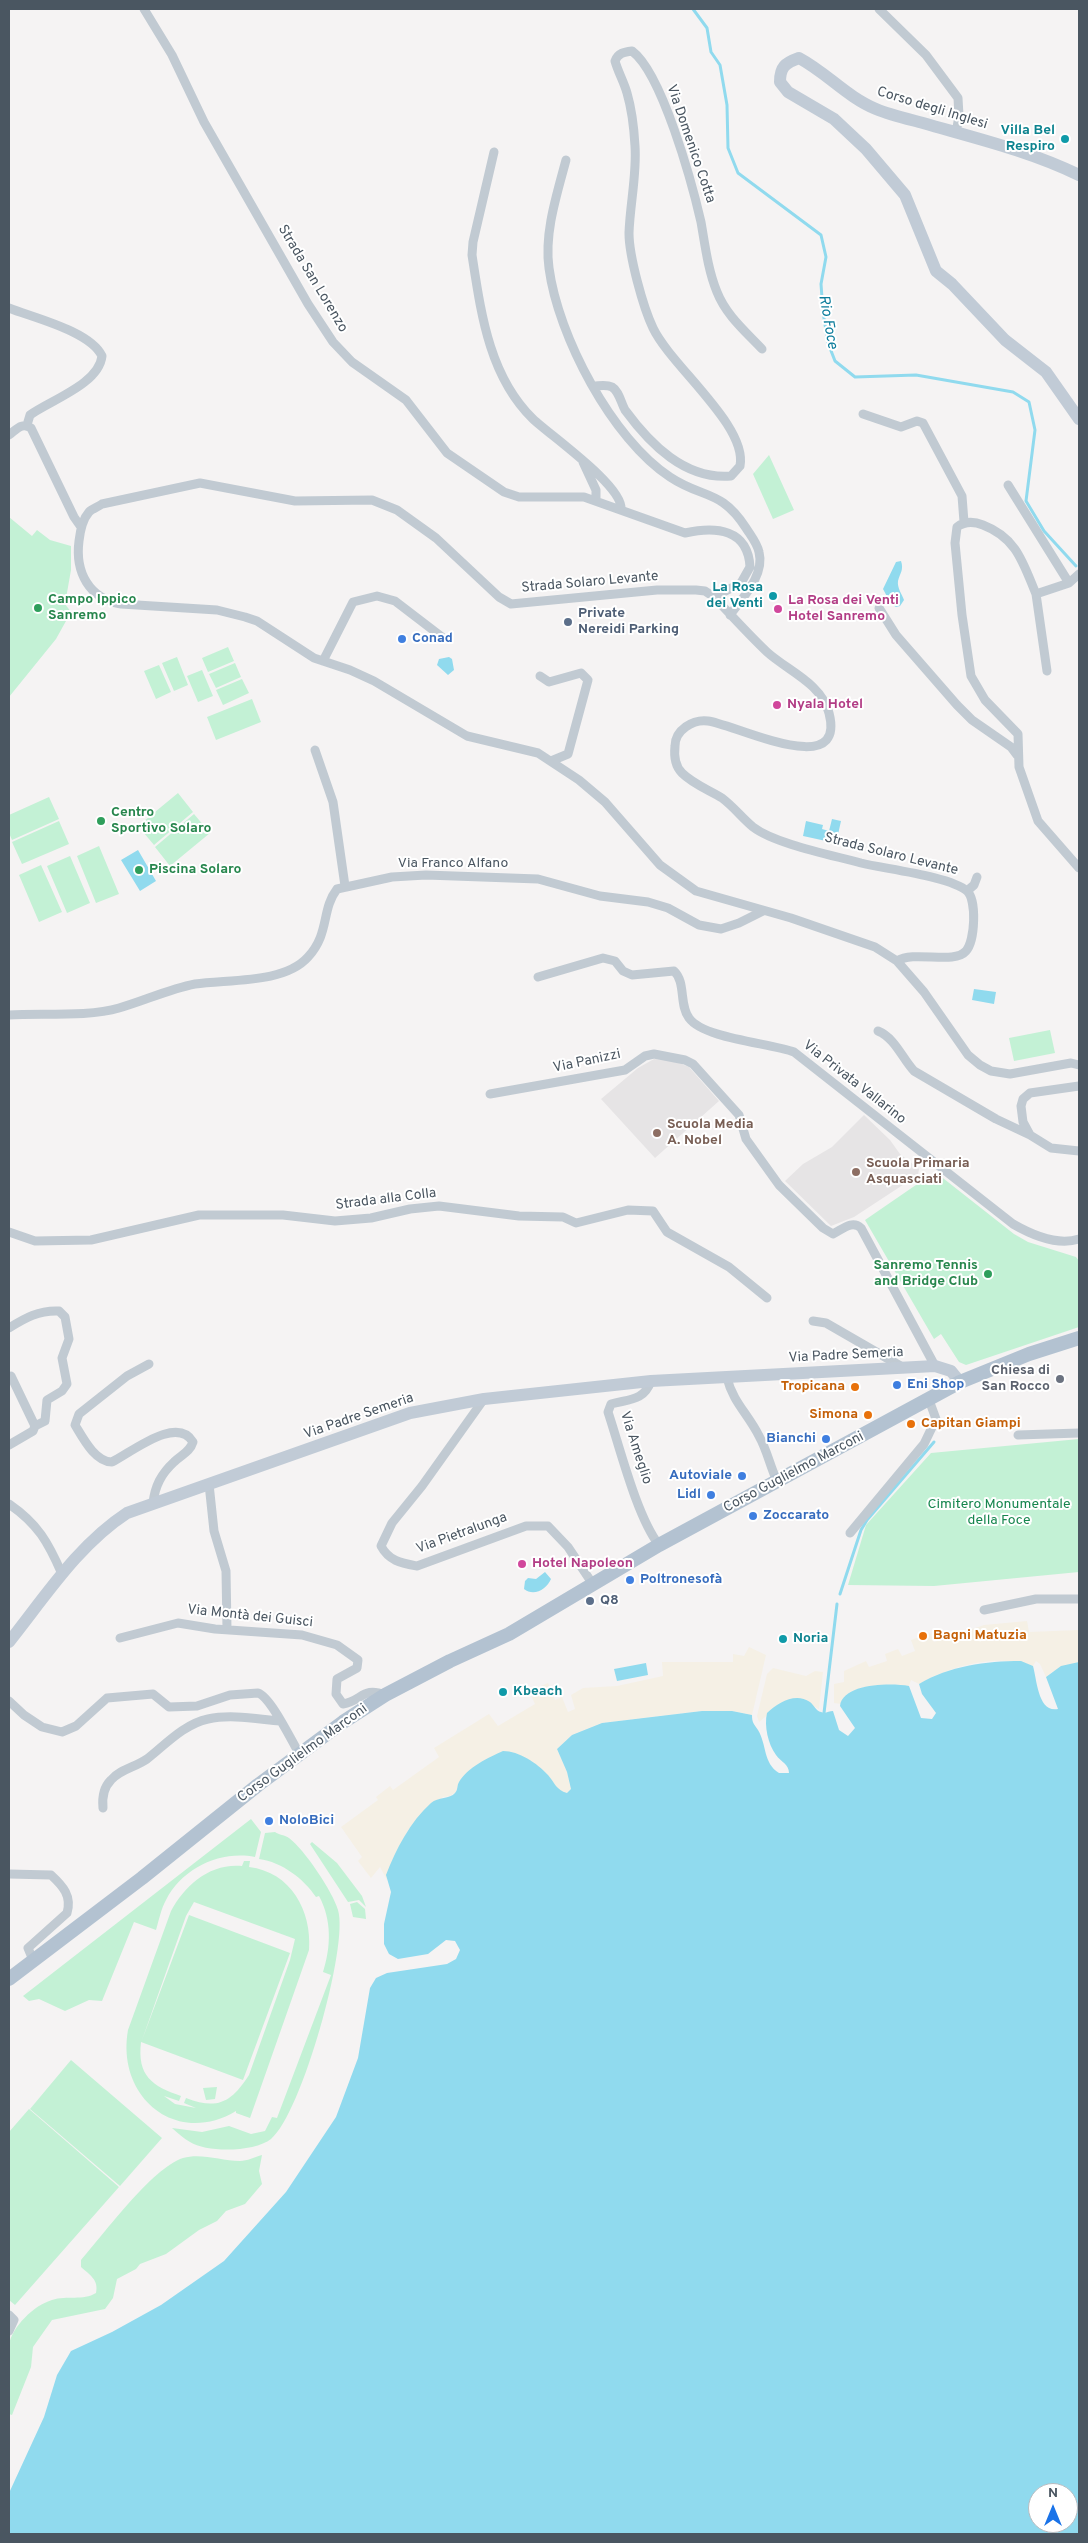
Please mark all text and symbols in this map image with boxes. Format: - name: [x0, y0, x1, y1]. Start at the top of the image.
- street label: Via Domenico Cotta: [662, 83, 718, 205]
- street label: Corso degli Inglesi: [875, 84, 989, 134]
- place label: Villa Bel Respiro: [1000, 123, 1055, 156]
- marker: Villa Bel Respiro: [1059, 133, 1071, 145]
- street label: Strada San Lorenzo: [273, 222, 351, 336]
- water label: Rio Foce: [813, 294, 841, 350]
- street label: Strada Solaro Levante: [521, 569, 659, 597]
- place label: La Rosa dei Venti: [706, 580, 763, 612]
- marker: La Rosa dei Venti: [767, 590, 779, 602]
- place label: Campo Ippico Sanremo: [48, 592, 136, 624]
- place label: La Rosa dei Venti Hotel Sanremo: [788, 593, 899, 626]
- marker: Campo Ippico Sanremo: [32, 602, 44, 614]
- marker: La Rosa dei Venti Hotel Sanremo: [772, 603, 784, 615]
- place label: Private Nereidi Parking: [578, 606, 679, 638]
- marker: Private Nereidi Parking: [562, 616, 574, 628]
- place label: Conad: [412, 631, 453, 647]
- marker: Conad: [396, 633, 408, 645]
- place label: Nyala Hotel: [787, 697, 863, 713]
- marker: Nyala Hotel: [771, 699, 783, 711]
- place label: Centro Sportivo Solaro: [111, 805, 211, 838]
- marker: Centro Sportivo Solaro: [95, 815, 107, 827]
- street label: Strada Solaro Levante: [822, 830, 960, 880]
- street label: Via Franco Alfano: [398, 856, 508, 872]
- place label: Piscina Solaro: [149, 862, 241, 878]
- marker: Piscina Solaro: [133, 864, 145, 876]
- street label: Via Privata Vallarino: [799, 1038, 909, 1128]
- street label: Via Panizzi: [552, 1047, 622, 1077]
- place label: Scuola Media A. Nobel: [667, 1117, 754, 1150]
- marker: Scuola Media A. Nobel: [651, 1127, 663, 1139]
- place label: Scuola Primaria Asquasciati: [866, 1156, 970, 1188]
- marker: Scuola Primaria Asquasciati: [850, 1166, 862, 1178]
- street label: Strada alla Colla: [335, 1185, 437, 1215]
- place label: Sanremo Tennis and Bridge Club: [874, 1258, 978, 1290]
- marker: Sanremo Tennis and Bridge Club: [982, 1268, 994, 1280]
- street label: Via Padre Semeria: [788, 1345, 904, 1367]
- place label: Chiesa di San Rocco: [981, 1363, 1050, 1395]
- marker: Chiesa di San Rocco: [1054, 1373, 1066, 1385]
- place label: Eni Shop: [907, 1377, 964, 1393]
- place label: Tropicana: [781, 1379, 845, 1395]
- marker: Eni Shop: [891, 1379, 903, 1391]
- marker: Tropicana: [849, 1381, 861, 1393]
- street label: Via Padre Semeria: [302, 1390, 416, 1444]
- place label: Simona: [809, 1407, 858, 1423]
- street label: Via Ameglio: [615, 1409, 655, 1487]
- marker: Simona: [862, 1409, 874, 1421]
- place label: Capitan Giampi: [921, 1416, 1021, 1432]
- marker: Capitan Giampi: [905, 1418, 917, 1430]
- street label: Corso Guglielmo Marconi: [721, 1429, 867, 1517]
- place label: Bianchi: [766, 1431, 816, 1447]
- marker: Bianchi: [820, 1433, 832, 1445]
- place label: Autoviale: [669, 1468, 732, 1484]
- marker: Autoviale: [736, 1470, 748, 1482]
- place label: Lidl: [677, 1487, 701, 1503]
- marker: Lidl: [705, 1489, 717, 1501]
- park label: Cimitero Monumentale della Foce: [927, 1497, 1071, 1530]
- place label: Zoccarato: [763, 1508, 829, 1524]
- street label: Via Pietralunga: [414, 1510, 510, 1558]
- marker: Zoccarato: [747, 1510, 759, 1522]
- place label: Hotel Napoleon: [532, 1556, 633, 1572]
- marker: Hotel Napoleon: [516, 1558, 528, 1570]
- place label: Poltronesofà: [640, 1572, 722, 1588]
- marker: Poltronesofà: [624, 1574, 636, 1586]
- place label: Q8: [600, 1593, 619, 1609]
- marker: Q8: [584, 1595, 596, 1607]
- street label: Via Montà dei Guisci: [186, 1602, 314, 1632]
- place label: Bagni Matuzia: [933, 1628, 1027, 1644]
- marker: Bagni Matuzia: [917, 1630, 929, 1642]
- place label: Noria: [793, 1631, 828, 1647]
- marker: Noria: [777, 1633, 789, 1645]
- place label: Kbeach: [513, 1684, 563, 1700]
- marker: Kbeach: [497, 1686, 509, 1698]
- street label: Corso Guglielmo Marconi: [235, 1701, 371, 1807]
- place label: NoloBici: [279, 1813, 334, 1829]
- marker: NoloBici: [263, 1815, 275, 1827]
- north arrow: [1028, 2483, 1078, 2533]
- text: N: [1048, 2485, 1058, 2502]

